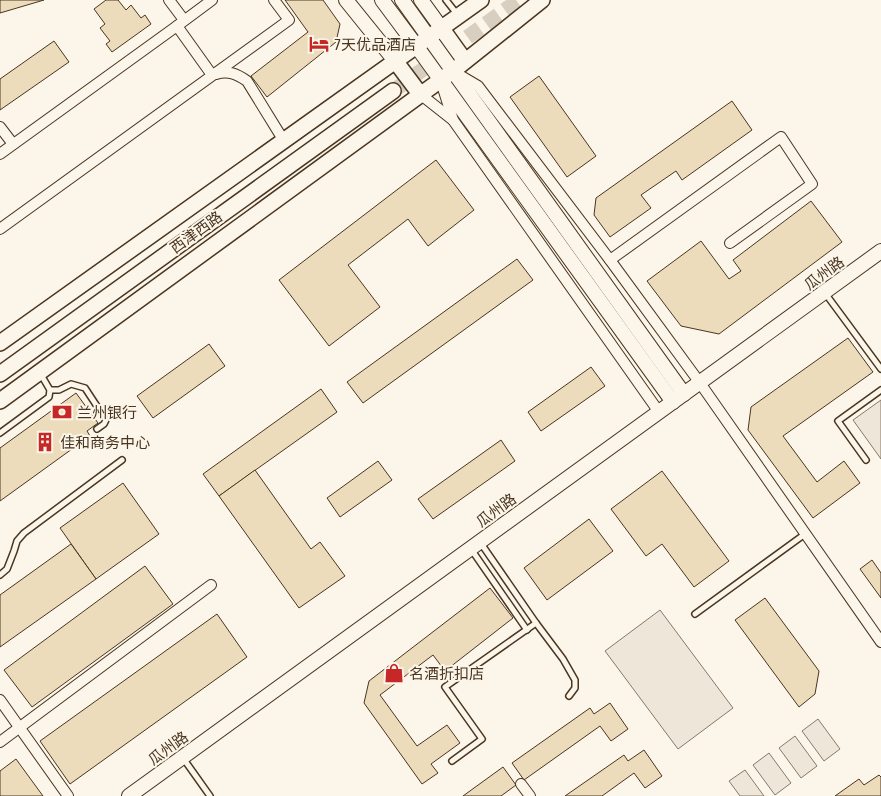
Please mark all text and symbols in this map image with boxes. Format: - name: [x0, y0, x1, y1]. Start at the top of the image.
- hotel icon: 7天优品酒店: [308, 33, 330, 55]
- place label: 7天优品酒店: [334, 36, 416, 53]
- street label: 西津西路: [167, 207, 225, 257]
- street label: 瓜州路: [801, 253, 847, 293]
- bank icon: 兰州银行: [51, 401, 73, 423]
- place label: 兰州银行: [77, 404, 137, 421]
- building icon: 佳和商务中心: [34, 431, 56, 453]
- place label: 佳和商务中心: [60, 434, 150, 451]
- street label: 瓜州路: [473, 490, 519, 530]
- shop icon: 名酒折扣店: [383, 662, 405, 684]
- place label: 名酒折扣店: [409, 665, 484, 682]
- street label: 瓜州路: [145, 728, 191, 768]

